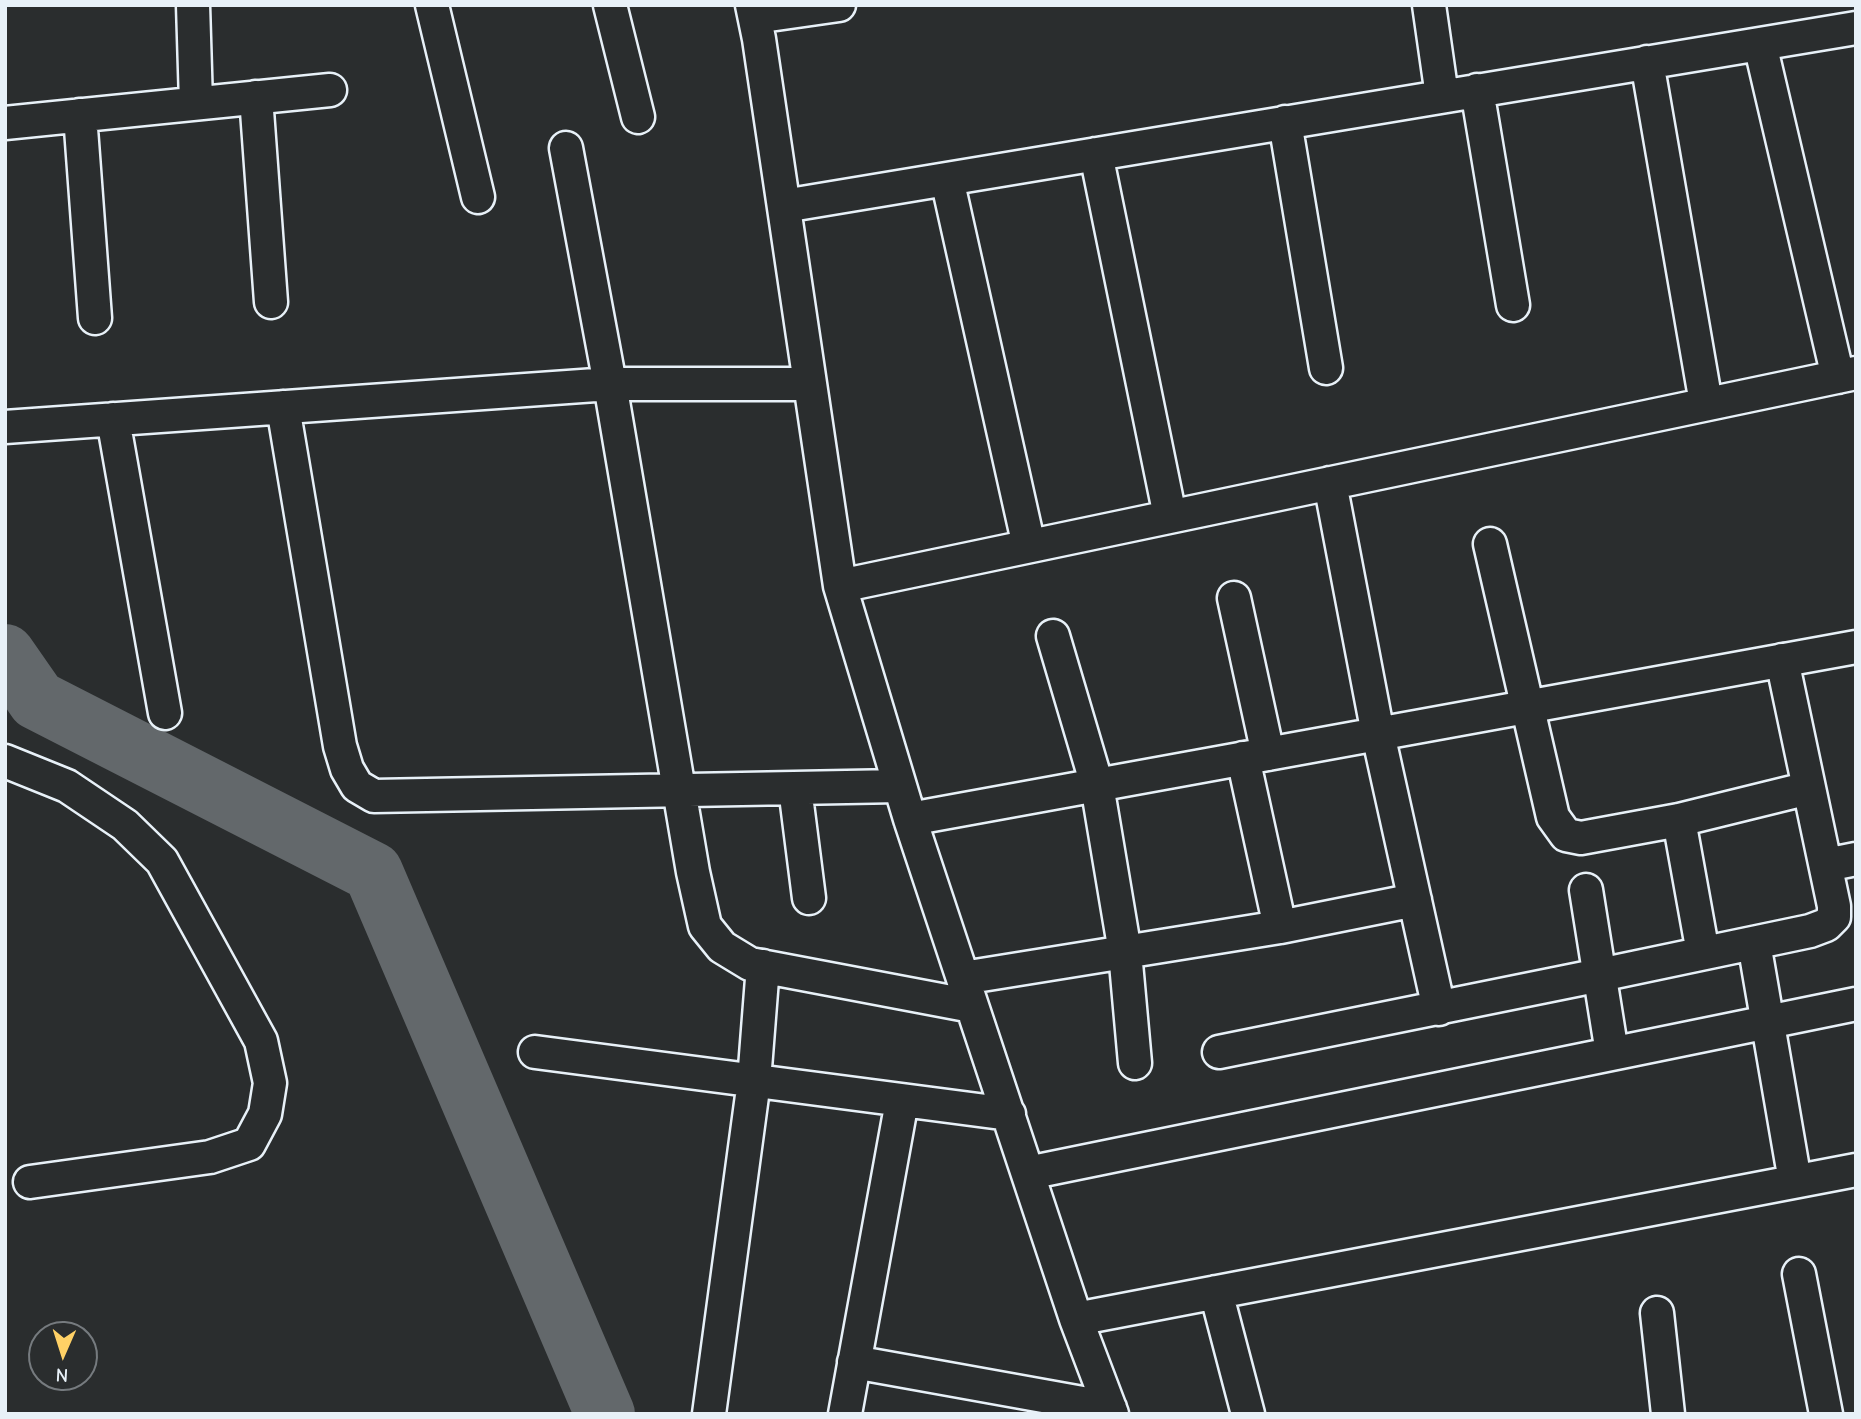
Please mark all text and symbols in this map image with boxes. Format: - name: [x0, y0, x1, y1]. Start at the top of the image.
- north arrow: [28, 1321, 98, 1391]
- text: N: [55, 1364, 69, 1386]

